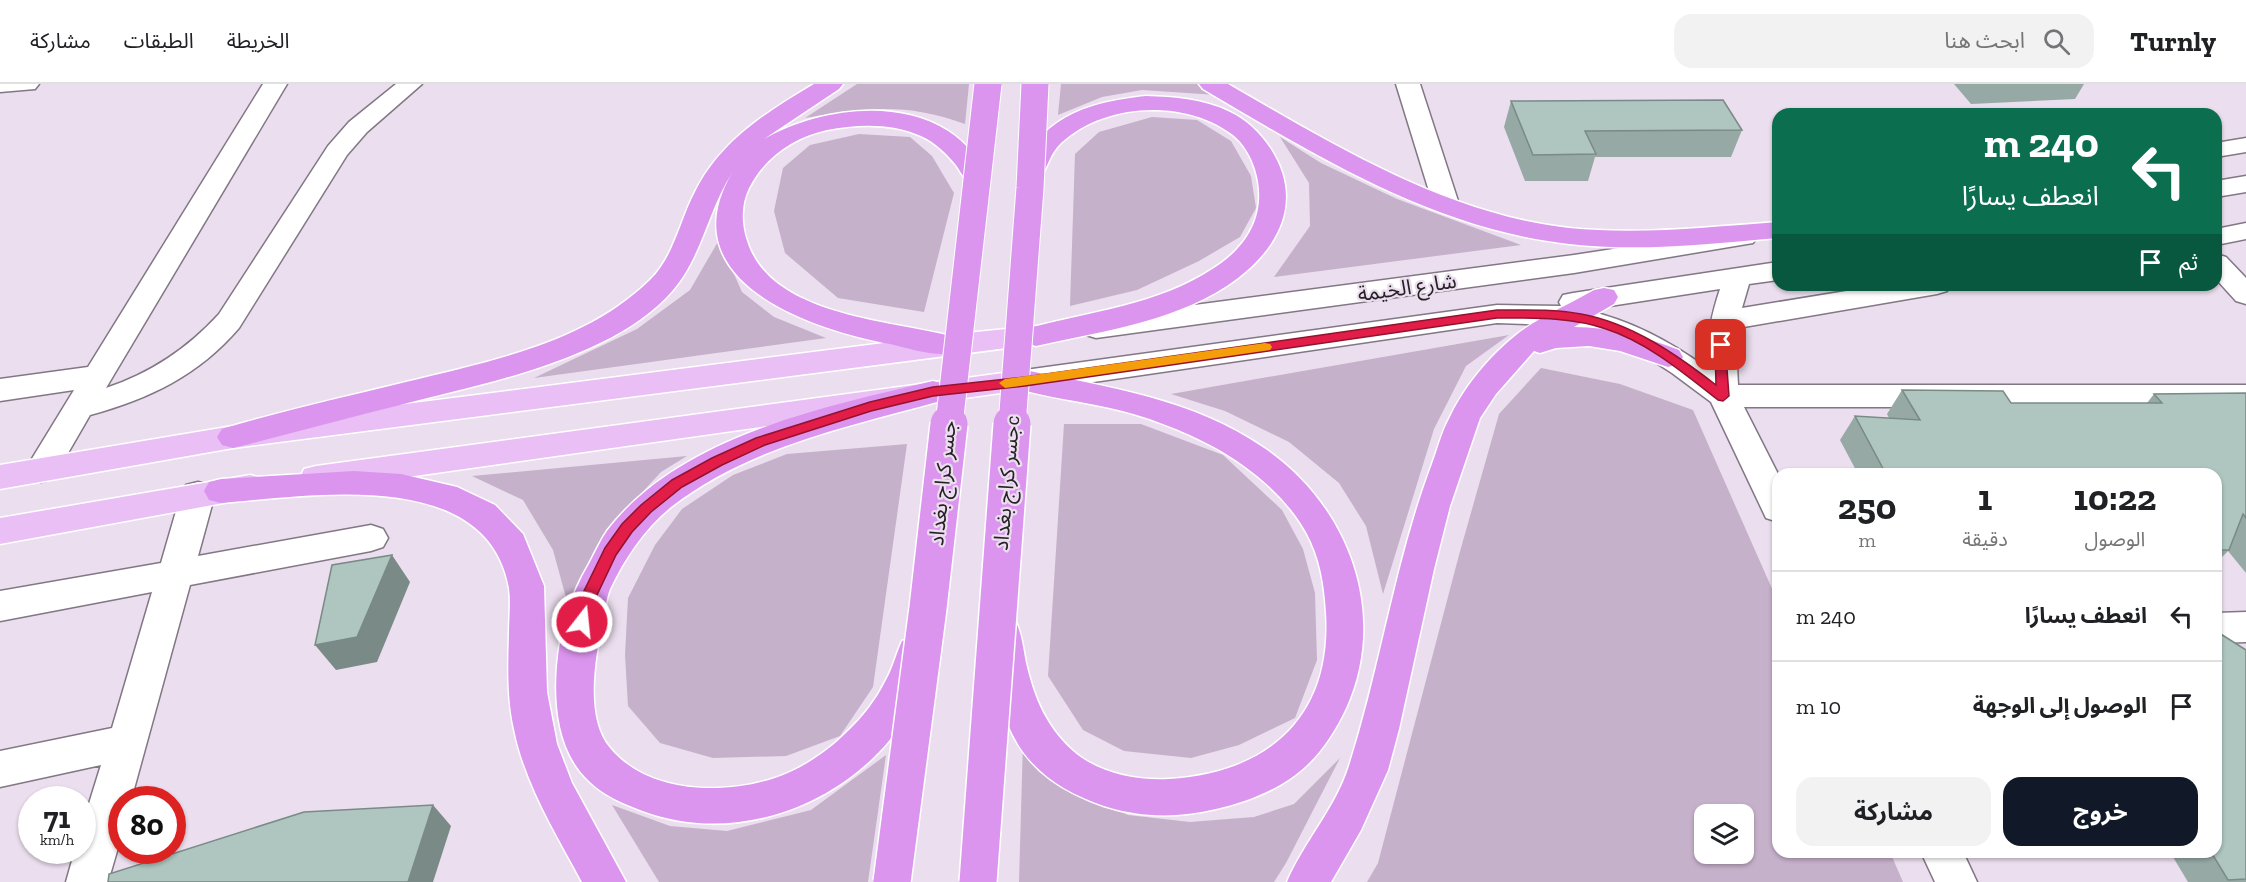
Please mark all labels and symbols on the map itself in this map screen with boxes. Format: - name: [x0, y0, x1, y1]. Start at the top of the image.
- street label: شارع الخيمة: [1356, 268, 1459, 309]
- pin: [1695, 319, 1746, 370]
- street label: جسر كراج بغدادc: [988, 414, 1027, 552]
- street label: جسر كراج بغداد: [923, 419, 964, 547]
- position arrow: [550, 590, 614, 654]
- speed limit sign: 80: [108, 786, 186, 864]

